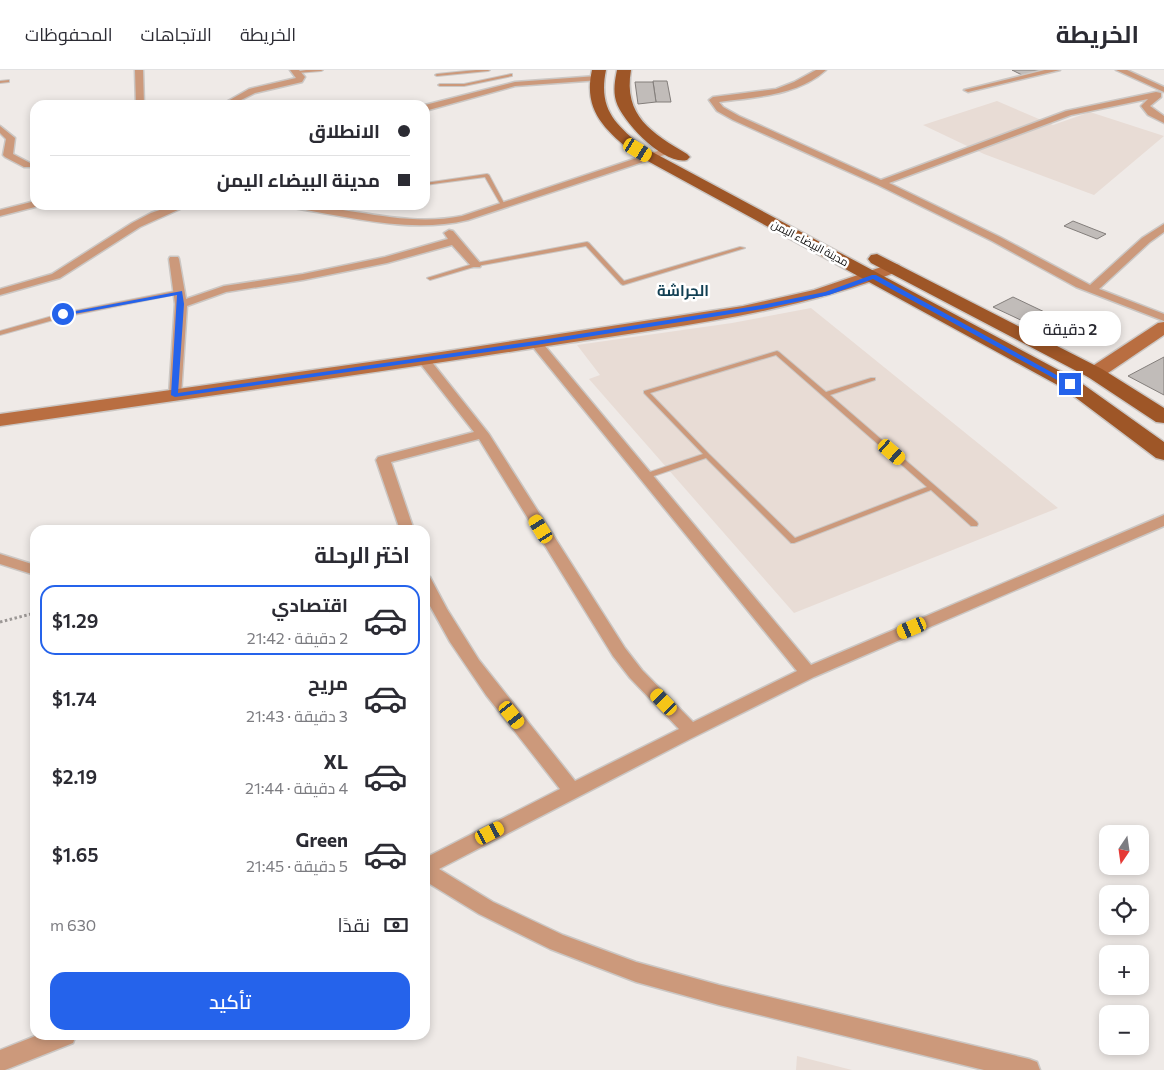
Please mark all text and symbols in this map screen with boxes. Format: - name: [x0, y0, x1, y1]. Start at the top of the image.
- text: الخريطة: [1056, 19, 1139, 48]
- text: المحفوظات: [25, 23, 113, 45]
- text: الاتجاهات: [141, 23, 212, 45]
- text: الخريطة: [240, 23, 296, 45]
- text: الانطلاق: [309, 119, 380, 142]
- car: [621, 136, 654, 164]
- text: مدينة البيضاء اليمن: [217, 168, 380, 191]
- street label: مدينة البيضاء اليمن: [769, 217, 851, 269]
- district label: الجراشة: [657, 281, 709, 300]
- route start: [52, 303, 74, 325]
- callout: 2 دقيقة: [1019, 312, 1121, 346]
- text: 2 دقيقة: [1043, 319, 1097, 338]
- route end: [1059, 373, 1081, 395]
- car: [875, 436, 908, 468]
- car: [526, 512, 555, 546]
- text: اختر الرحلة: [314, 541, 410, 568]
- text: اقتصادي: [272, 593, 348, 616]
- icon: car: [363, 598, 408, 643]
- text: $1.29: [52, 609, 98, 632]
- car: [895, 615, 928, 641]
- text: 2 دقيقة · 21:42: [247, 628, 348, 647]
- text: مريح: [308, 671, 348, 694]
- icon: car: [363, 676, 408, 721]
- car: [648, 686, 679, 718]
- text: $1.74: [52, 687, 97, 710]
- car: [496, 699, 527, 731]
- text: 3 دقيقة · 21:43: [246, 706, 348, 725]
- text: XL: [323, 750, 348, 773]
- icon: car: [363, 754, 408, 799]
- text: $2.19: [52, 765, 97, 788]
- text: 4 دقيقة · 21:44: [245, 778, 348, 797]
- car: [473, 820, 506, 846]
- north arrow: [1099, 825, 1149, 875]
- map controls: [1099, 825, 1149, 1055]
- text: Green: [296, 828, 348, 851]
- icon: car: [363, 832, 408, 877]
- text: $1.65: [52, 843, 99, 866]
- text: 5 دقيقة · 21:45: [246, 856, 348, 875]
- button: locate: [1099, 885, 1149, 935]
- icon: cash: [382, 911, 410, 939]
- text: نقدًا: [338, 913, 370, 936]
- text: 630 m: [50, 915, 96, 934]
- button: +: [1099, 945, 1149, 995]
- button: تأكيد: [50, 972, 410, 1030]
- button: −: [1099, 1005, 1149, 1055]

